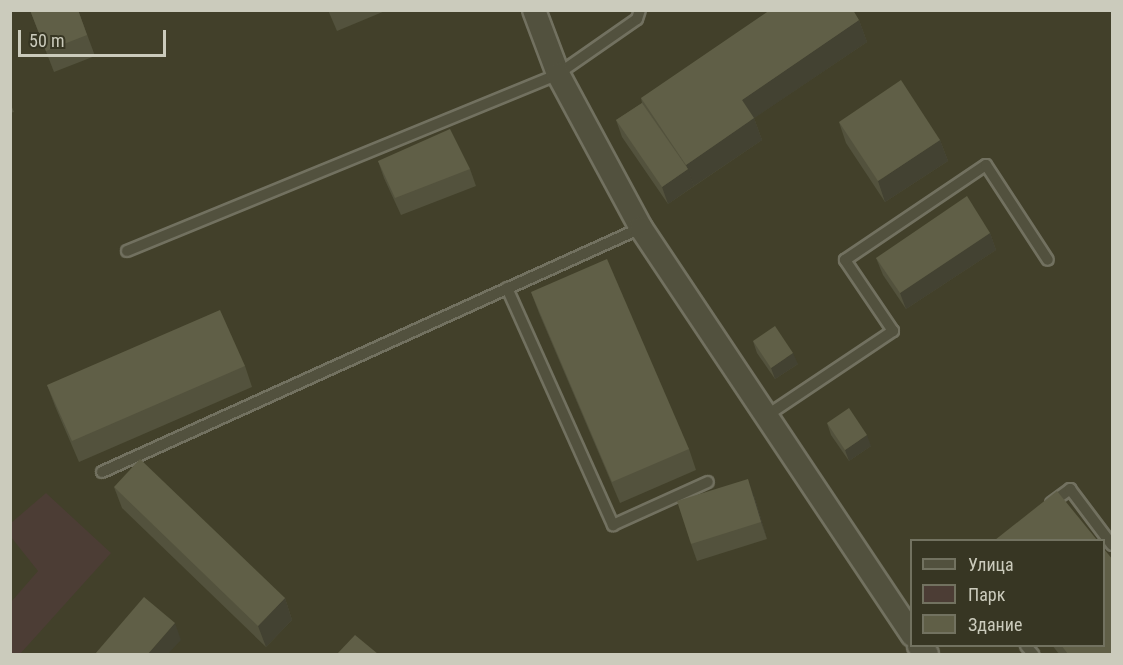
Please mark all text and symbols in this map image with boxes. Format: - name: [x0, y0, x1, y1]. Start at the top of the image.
- scale bar: [21, 18, 170, 56]
- text: 50 m: [29, 30, 64, 51]
- legend: [910, 539, 1105, 647]
- text: Улица: [968, 554, 1014, 575]
- text: Парк: [968, 584, 1005, 605]
- text: Здание: [968, 614, 1022, 635]

